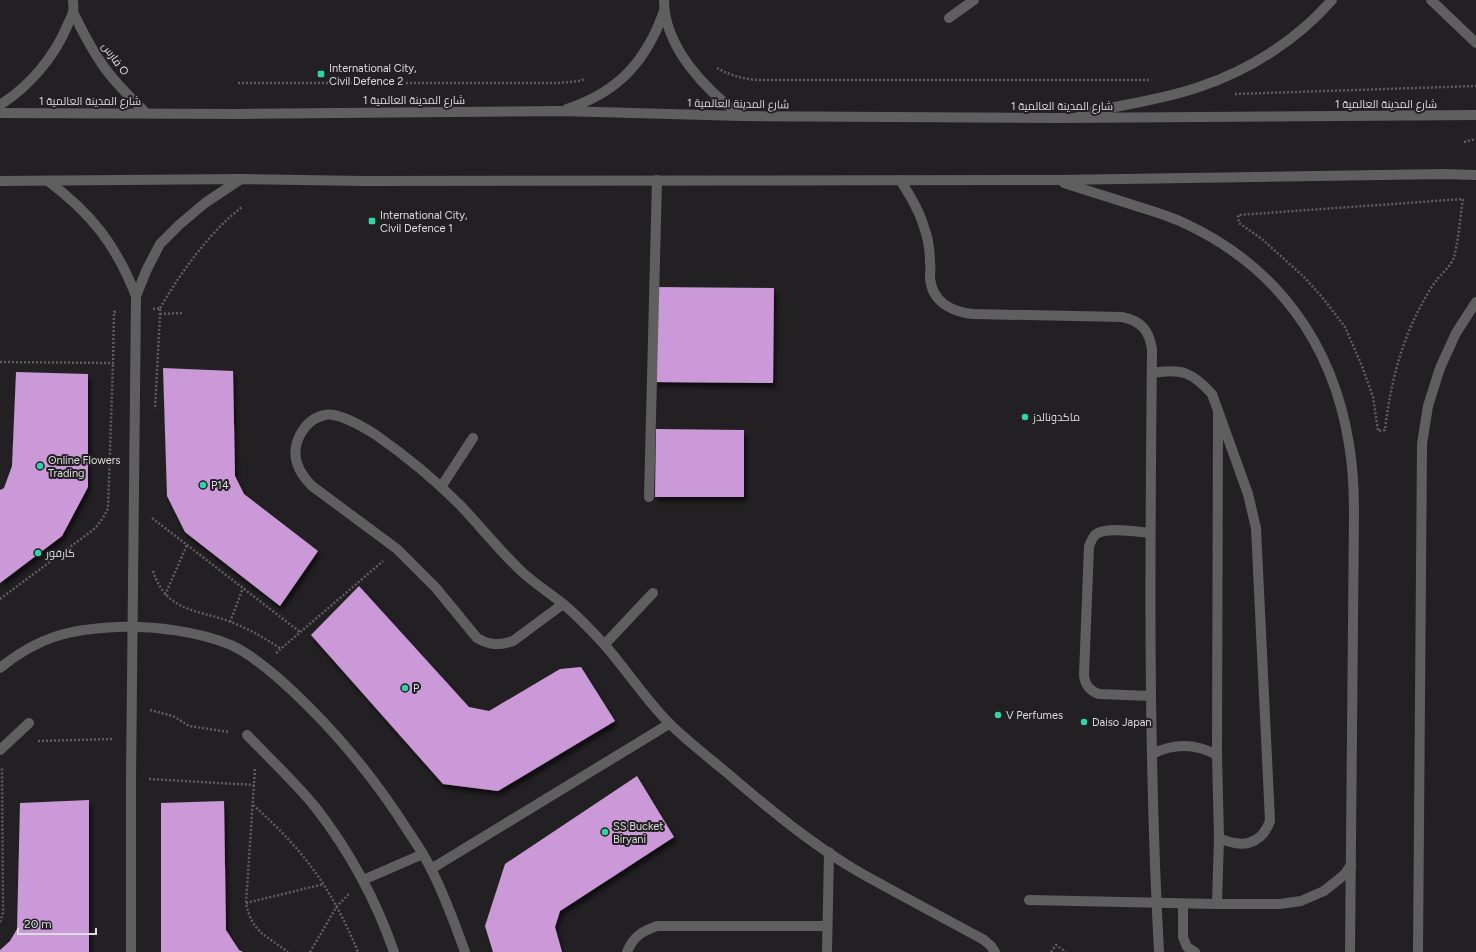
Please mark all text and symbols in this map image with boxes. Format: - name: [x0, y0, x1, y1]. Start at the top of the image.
- street label: فارس O: [99, 40, 132, 78]
- place label: International City, Civil Defence 2: [329, 62, 417, 88]
- marker: International City, Civil Defence 2: [316, 69, 326, 79]
- street label: شارع المدينة العالمية 1: [363, 94, 465, 108]
- street label: شارع المدينة العالمية 1: [39, 95, 141, 109]
- street label: شارع المدينة العالمية 1: [687, 97, 789, 112]
- street label: شارع المدينة العالمية 1: [1335, 98, 1437, 112]
- street label: شارع المدينة العالمية 1: [1011, 100, 1113, 114]
- place label: International City, Civil Defence 1: [380, 209, 468, 235]
- marker: International City, Civil Defence 1: [367, 216, 377, 226]
- place label: ماكدونالدز: [1032, 411, 1080, 424]
- marker: ماكدونالدز: [1020, 412, 1030, 422]
- place label: Online Flowers Trading: [48, 454, 120, 480]
- marker: Online Flowers Trading: [35, 461, 45, 471]
- place label: P14: [211, 479, 229, 492]
- marker: P14: [198, 480, 208, 490]
- place label: كارفور: [45, 547, 75, 560]
- marker: كارفور: [33, 548, 43, 558]
- place label: P: [413, 682, 420, 695]
- marker: P: [400, 683, 410, 693]
- place label: V Perfumes: [1006, 709, 1063, 722]
- marker: V Perfumes: [993, 710, 1003, 720]
- place label: Daiso Japan: [1092, 716, 1151, 729]
- marker: Daiso Japan: [1079, 717, 1089, 727]
- place label: SS Bucket Biryani: [613, 820, 663, 846]
- marker: SS Bucket Biryani: [600, 827, 610, 837]
- scale bar: [18, 910, 96, 936]
- text: 20 m: [24, 917, 52, 931]

